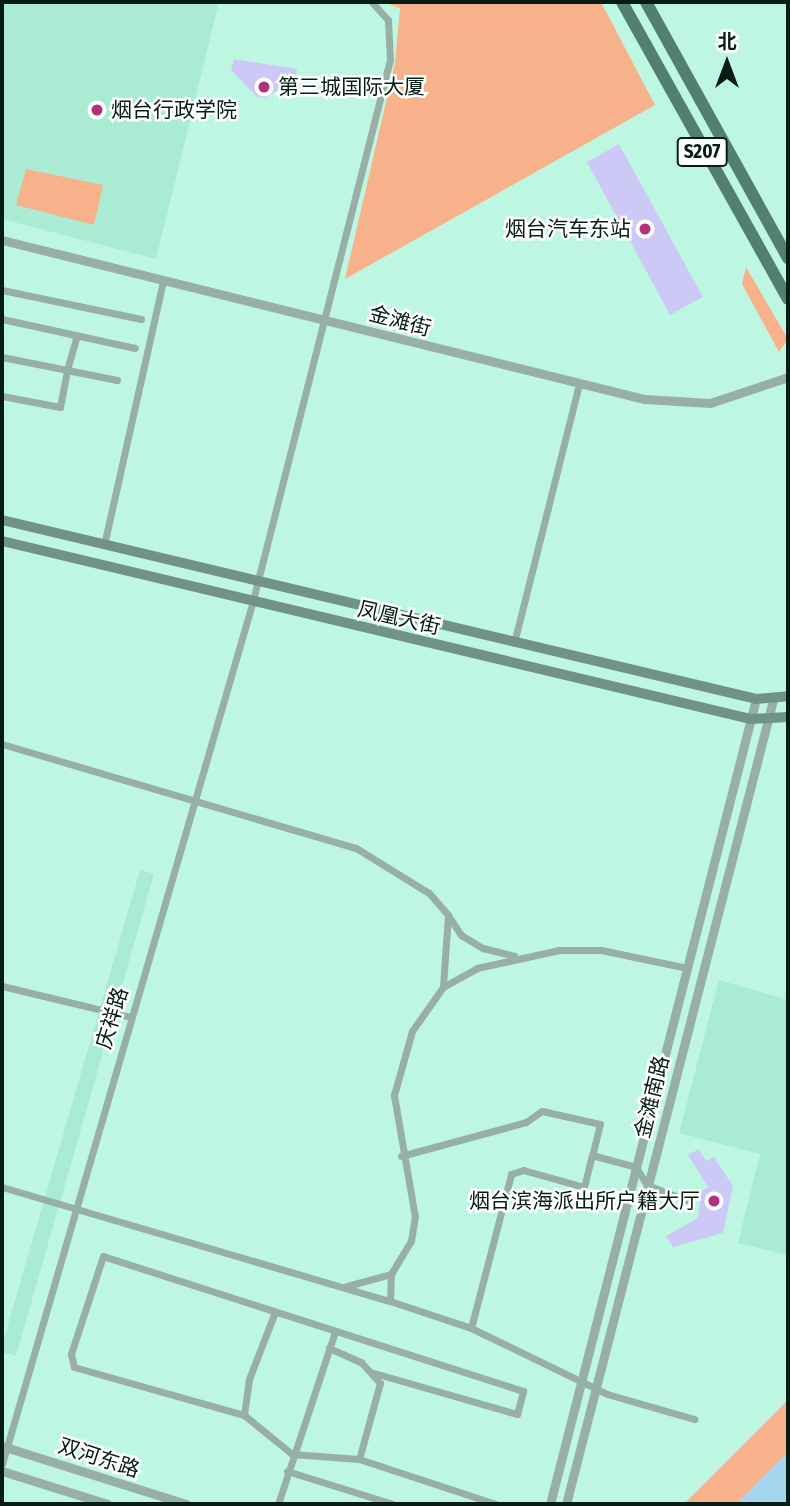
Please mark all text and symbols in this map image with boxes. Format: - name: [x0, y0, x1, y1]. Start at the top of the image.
- north arrow: [692, 28, 762, 98]
- text: 北: [717, 30, 737, 53]
- place label: 第三城国际大厦: [278, 74, 425, 100]
- marker: 第三城国际大厦: [256, 79, 272, 95]
- place label: 烟台行政学院: [111, 97, 237, 123]
- marker: 烟台行政学院: [89, 102, 105, 118]
- road number: S207: [676, 136, 728, 168]
- place label: 烟台汽车东站: [505, 216, 631, 242]
- marker: 烟台汽车东站: [637, 221, 653, 237]
- street label: 金滩街: [366, 301, 434, 341]
- street label: 凤凰大街: [355, 596, 443, 640]
- street label: 庆祥路: [91, 984, 133, 1052]
- street label: 金滩南路: [630, 1053, 674, 1141]
- place label: 烟台滨海派出所户籍大厅: [469, 1188, 700, 1214]
- marker: 烟台滨海派出所户籍大厅: [706, 1193, 722, 1209]
- street label: 双河东路: [55, 1433, 143, 1483]

